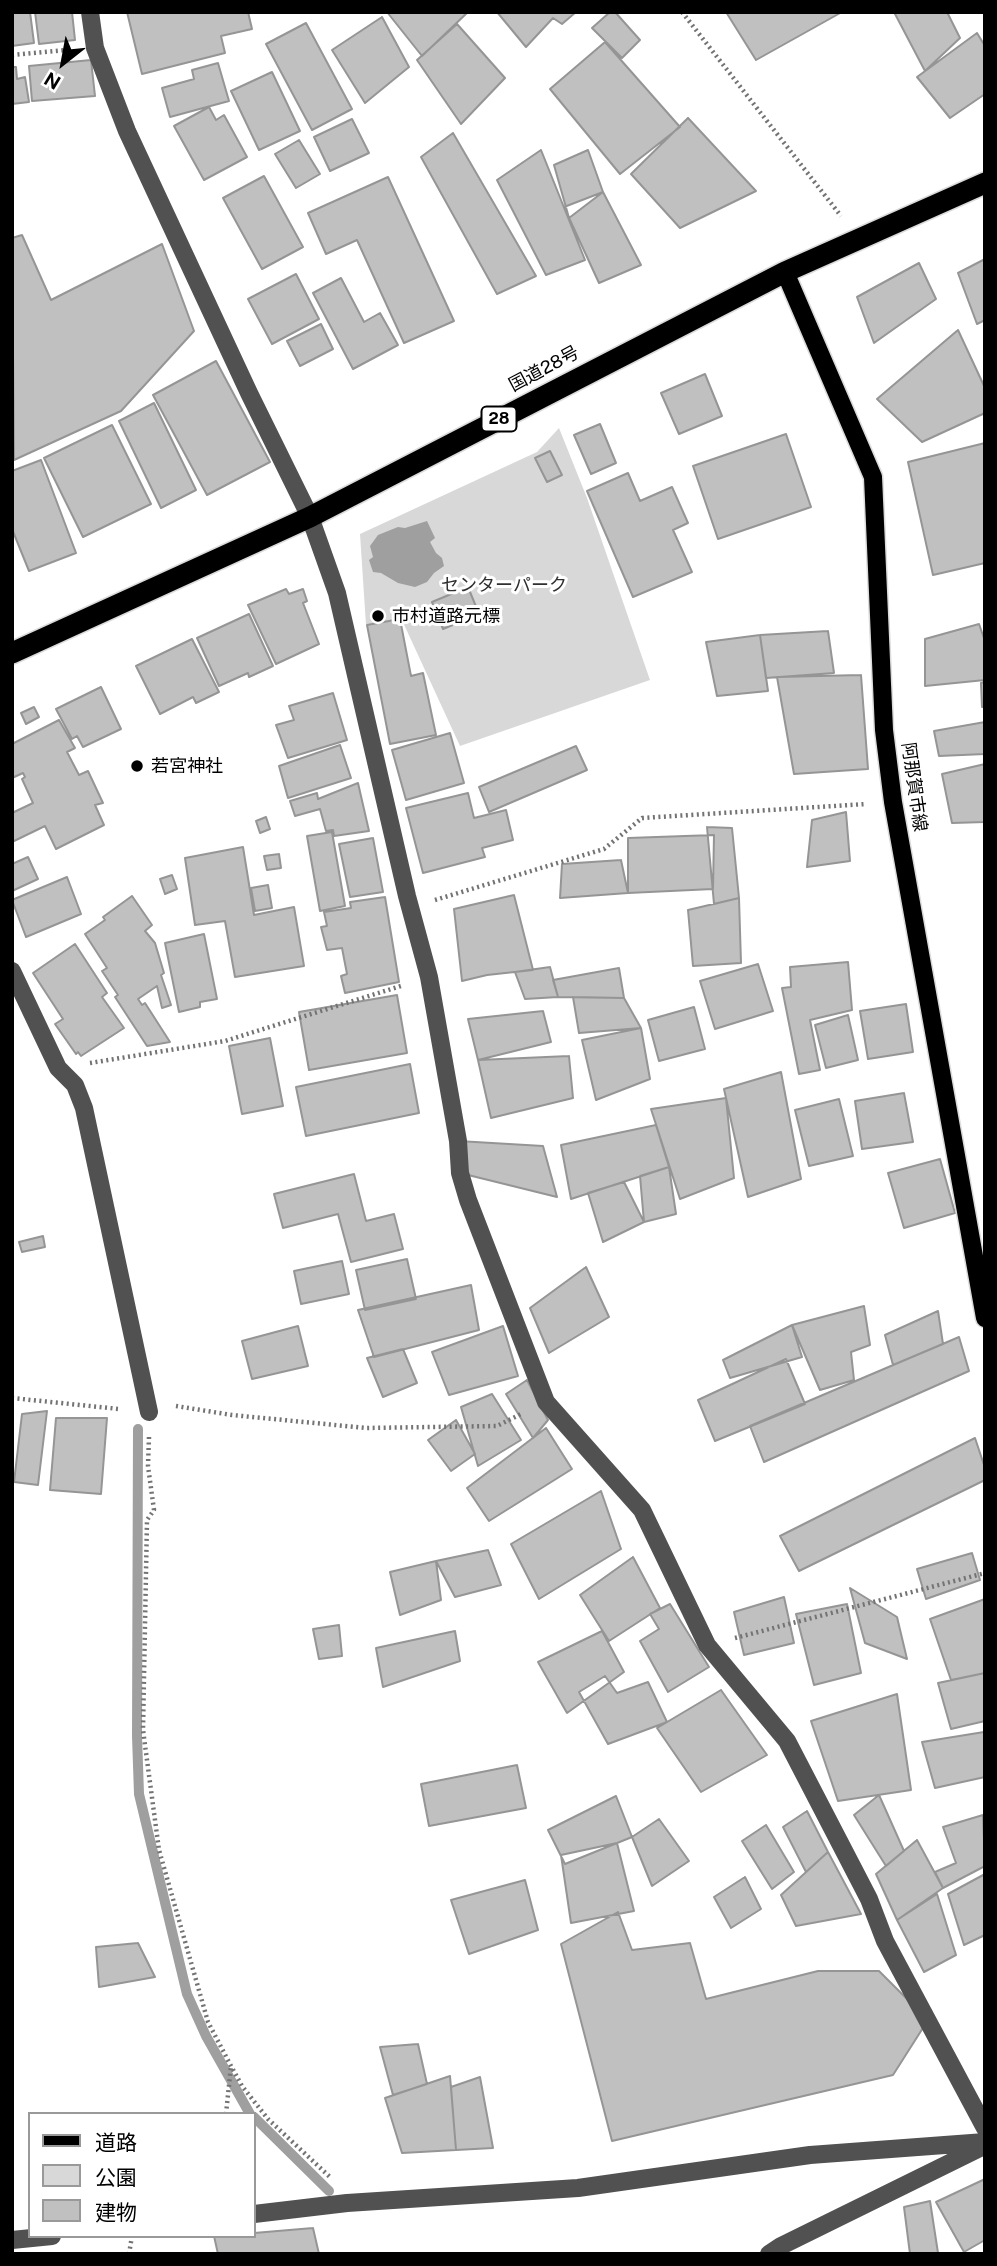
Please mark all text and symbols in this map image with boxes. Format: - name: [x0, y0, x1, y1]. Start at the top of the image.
- north arrow: [28, 28, 98, 98]
- text: N: [40, 68, 64, 94]
- street label: 国道28号: [505, 342, 583, 396]
- road number: 28: [482, 406, 516, 432]
- park label: センターパーク: [441, 574, 567, 596]
- place label: 市村道路元標: [392, 605, 500, 627]
- marker: 市村道路元標: [370, 608, 386, 624]
- street label: 阿那賀市線: [897, 741, 931, 833]
- place label: 若宮神社: [151, 755, 223, 777]
- marker: 若宮神社: [129, 758, 145, 774]
- legend: [28, 2112, 256, 2238]
- text: 道路: [95, 2130, 137, 2155]
- text: 公園: [95, 2165, 137, 2190]
- text: 建物: [95, 2200, 137, 2225]

